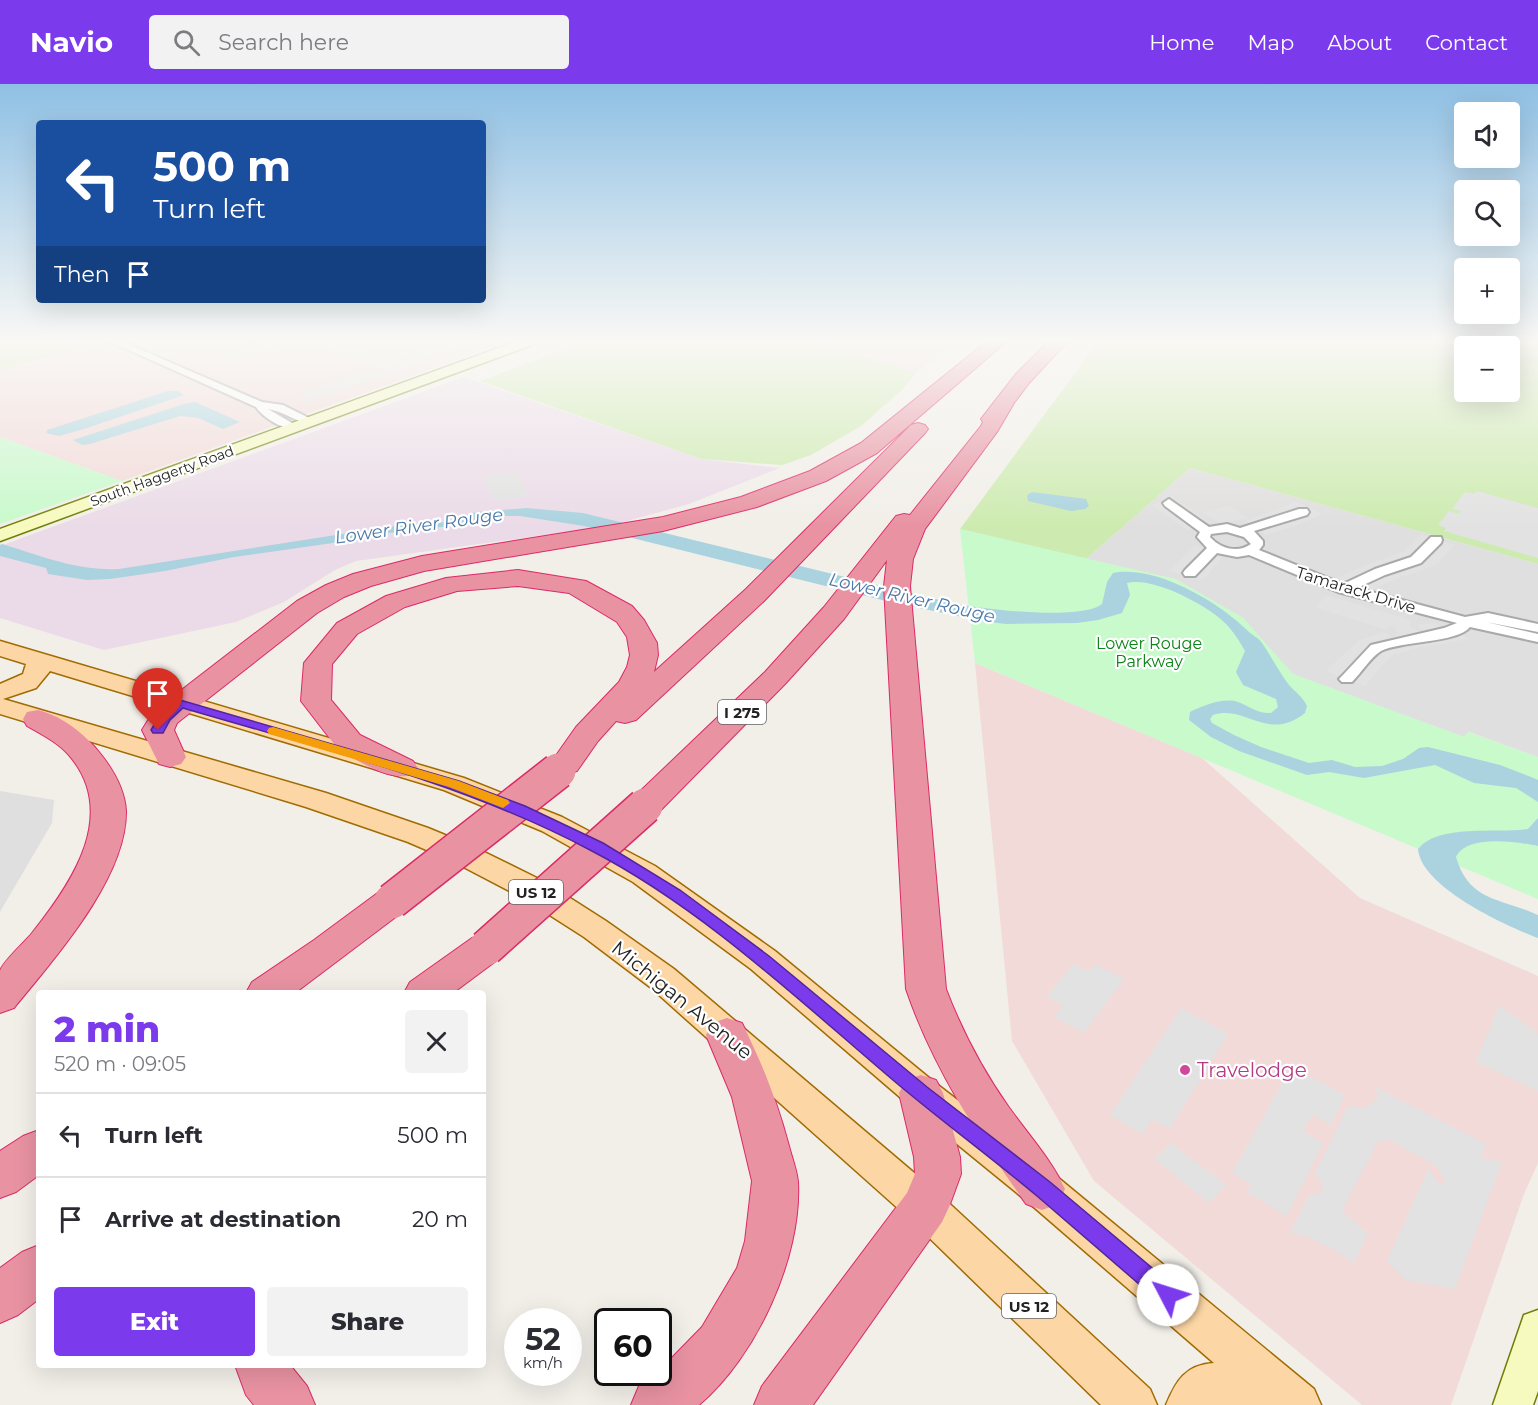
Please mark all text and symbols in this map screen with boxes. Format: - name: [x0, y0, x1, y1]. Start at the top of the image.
- search box: [149, 15, 569, 69]
- text: Navio: [30, 25, 113, 59]
- icon: search: [170, 26, 203, 59]
- text: Search here: [218, 29, 349, 56]
- text: Home: [1149, 30, 1214, 55]
- text: Map: [1247, 30, 1294, 55]
- text: About: [1327, 30, 1392, 55]
- text: Contact: [1425, 30, 1508, 55]
- map controls: [1454, 102, 1520, 402]
- button: sound: [1454, 102, 1520, 168]
- text: 500 m: [153, 140, 291, 192]
- icon: left: [54, 144, 132, 222]
- button: search: [1454, 180, 1520, 246]
- text: Turn left: [153, 192, 266, 225]
- icon: arrive: [122, 258, 155, 291]
- button: +: [1454, 258, 1520, 324]
- text: Then: [54, 261, 110, 288]
- button: −: [1454, 336, 1520, 402]
- street label: South Haggerty Road: [88, 442, 236, 510]
- water label: Lower River Rouge: [333, 503, 505, 549]
- street label: Tamarack Drive: [1294, 563, 1418, 617]
- water label: Lower River Rouge: [827, 568, 997, 628]
- park label: Lower Rouge Parkway: [1096, 634, 1202, 671]
- pin: [132, 668, 183, 730]
- icon: arrive: [141, 677, 174, 710]
- road number: I 275: [718, 700, 766, 724]
- road number: US 12: [509, 880, 563, 904]
- street label: Michigan Avenue: [607, 936, 757, 1064]
- text: 2 min: [54, 1007, 160, 1051]
- button: close: [405, 1010, 468, 1073]
- text: 520 m · 09:05: [54, 1052, 186, 1076]
- place label: Travelodge: [1197, 1058, 1307, 1082]
- marker: Travelodge: [1178, 1063, 1192, 1077]
- icon: left: [54, 1119, 87, 1152]
- text: Turn left: [105, 1122, 203, 1149]
- text: 500 m: [397, 1122, 468, 1149]
- icon: arrive: [54, 1203, 87, 1236]
- text: Arrive at destination: [105, 1206, 341, 1233]
- text: 20 m: [412, 1206, 468, 1233]
- position arrow: [1136, 1263, 1200, 1327]
- button: Exit: [54, 1287, 255, 1356]
- button: Share: [267, 1287, 468, 1356]
- road number: US 12: [1002, 1294, 1056, 1318]
- speed limit sign: 60: [594, 1308, 672, 1386]
- text: 52: [525, 1321, 561, 1358]
- text: km/h: [523, 1353, 563, 1372]

